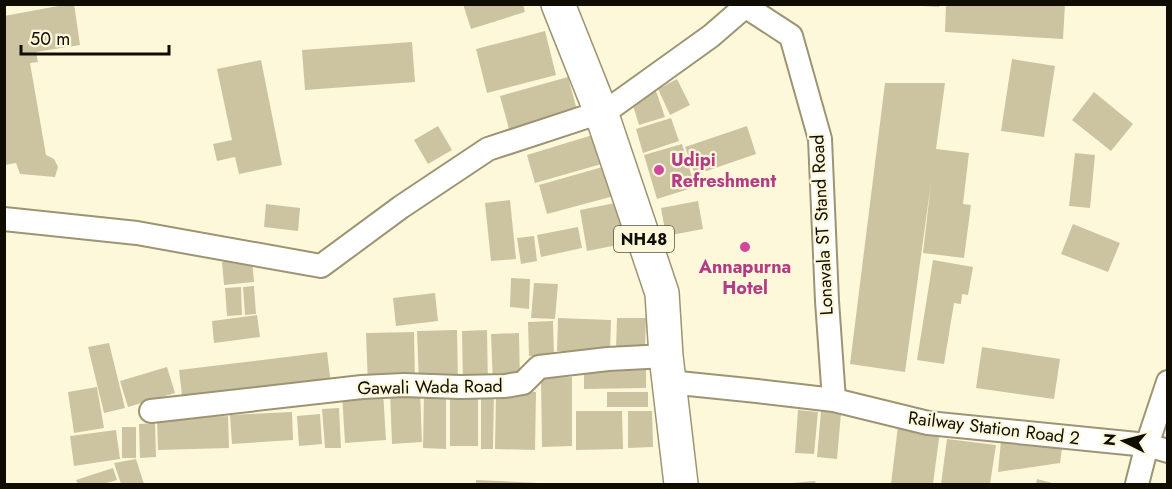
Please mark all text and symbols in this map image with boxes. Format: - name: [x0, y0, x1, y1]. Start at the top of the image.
- scale bar: [21, 18, 170, 56]
- text: 50 m: [30, 26, 70, 52]
- street label: Lonavala ST Stand Road: [804, 134, 840, 316]
- place label: Udipi Refreshment: [671, 147, 776, 194]
- marker: Udipi Refreshment: [652, 163, 666, 177]
- road number: NH48: [614, 226, 674, 252]
- marker: Annapurna Hotel: [738, 240, 752, 254]
- place label: Annapurna Hotel: [698, 254, 791, 301]
- street label: Gawali Wada Road: [357, 373, 503, 401]
- street label: Railway Station Road 2: [907, 405, 1081, 451]
- north arrow: [1094, 411, 1154, 471]
- text: N: [1097, 432, 1122, 447]

